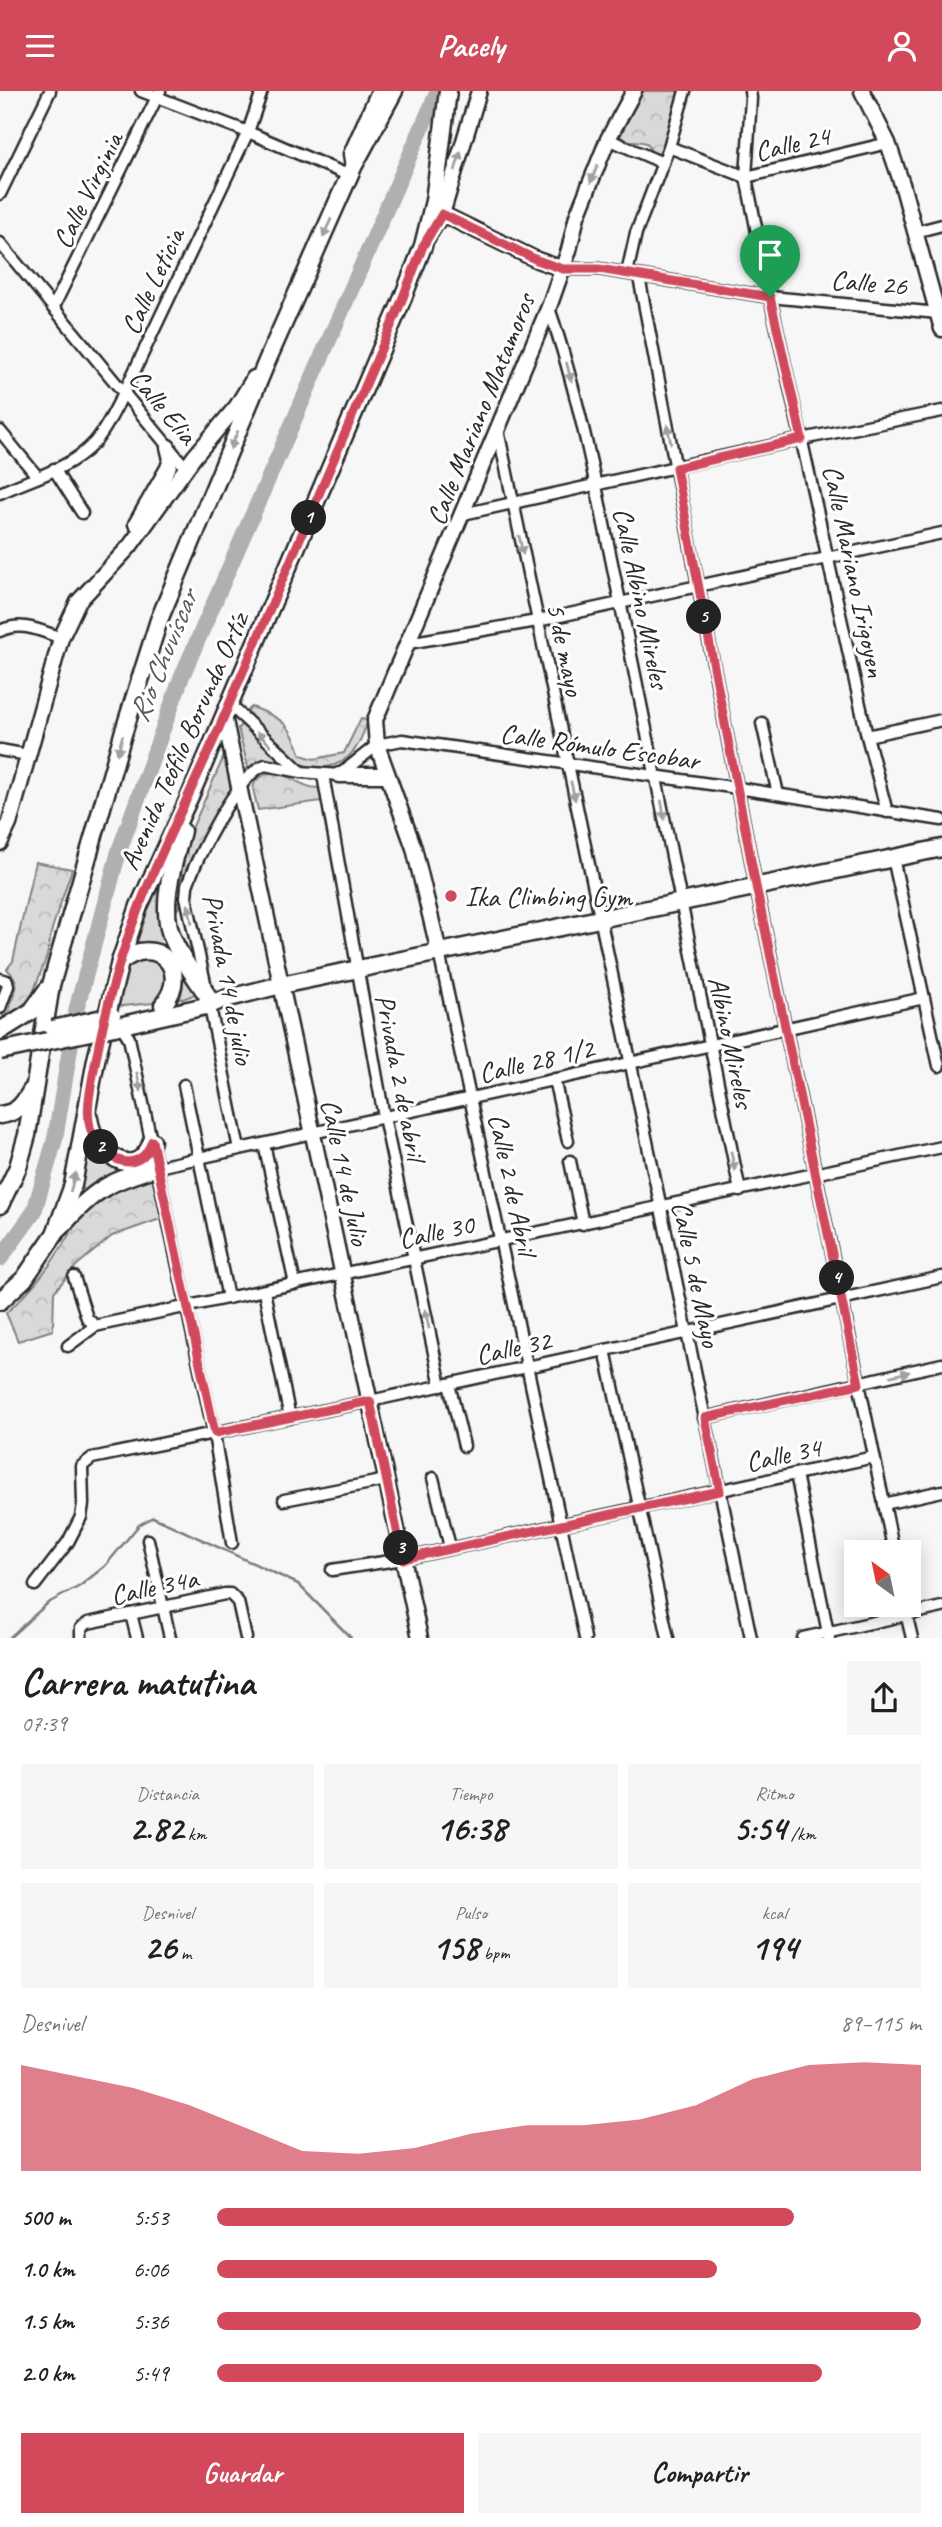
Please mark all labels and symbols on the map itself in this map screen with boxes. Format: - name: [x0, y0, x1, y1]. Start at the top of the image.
- street label: Calle 24: [751, 117, 835, 169]
- street label: Calle Virginia: [44, 124, 132, 254]
- one-way arrow: [454, 150, 464, 171]
- one-way arrow: [588, 164, 599, 185]
- one-way arrow: [321, 217, 332, 238]
- street label: Calle Leticia: [113, 220, 193, 340]
- pin: [740, 225, 800, 297]
- street label: Calle 26: [830, 262, 910, 303]
- street label: Calle Mariano Matamoros: [418, 286, 544, 530]
- street label: Calle Elia: [122, 361, 206, 453]
- one-way arrow: [564, 361, 575, 383]
- one-way arrow: [663, 423, 674, 445]
- one-way arrow: [228, 430, 240, 450]
- street label: Calle Mariano Irigoyen: [815, 462, 894, 681]
- pin: 1: [292, 501, 326, 535]
- street label: Calle Albino Mireles: [605, 504, 678, 694]
- one-way arrow: [515, 534, 526, 556]
- water label: Rio Chuviscar: [119, 581, 208, 727]
- street label: 5 de mayo: [539, 599, 593, 701]
- pin: 5: [686, 599, 722, 635]
- street label: Avenida Teófilo Borunda Ortíz: [111, 604, 257, 875]
- street label: Calle Rómulo Escobar: [498, 715, 704, 778]
- one-way arrow: [256, 731, 273, 747]
- one-way arrow: [114, 734, 124, 755]
- one-way arrow: [568, 780, 579, 802]
- one-way arrow: [658, 799, 669, 821]
- place label: Ika Climbing Gym: [465, 879, 634, 914]
- marker: Ika Climbing Gym: [443, 888, 459, 904]
- street label: Privada 14 de julio: [195, 891, 263, 1069]
- one-way arrow: [185, 903, 196, 925]
- street label: Albino Mireles: [701, 973, 763, 1113]
- street label: Privada 2 de abril: [367, 991, 435, 1168]
- street label: Calle 28 1/2: [475, 1030, 599, 1091]
- one-way arrow: [133, 1071, 144, 1093]
- street label: Calle 14 de Julio: [313, 1096, 378, 1250]
- street label: Calle 2 de Abril: [480, 1110, 546, 1263]
- pin: 2: [84, 1129, 119, 1165]
- one-way arrow: [728, 1150, 739, 1172]
- one-way arrow: [68, 1171, 79, 1193]
- street label: Calle 5 de Mayo: [664, 1198, 729, 1352]
- street label: Calle 30: [395, 1206, 479, 1257]
- pin: 4: [820, 1261, 854, 1295]
- one-way arrow: [421, 1308, 432, 1330]
- street label: Calle 32: [472, 1322, 556, 1373]
- one-way arrow: [889, 1368, 911, 1379]
- street label: Calle 34: [742, 1429, 826, 1480]
- pin: 3: [384, 1531, 418, 1565]
- north arrow: [844, 1540, 920, 1617]
- street label: Calle 34a: [107, 1560, 203, 1613]

